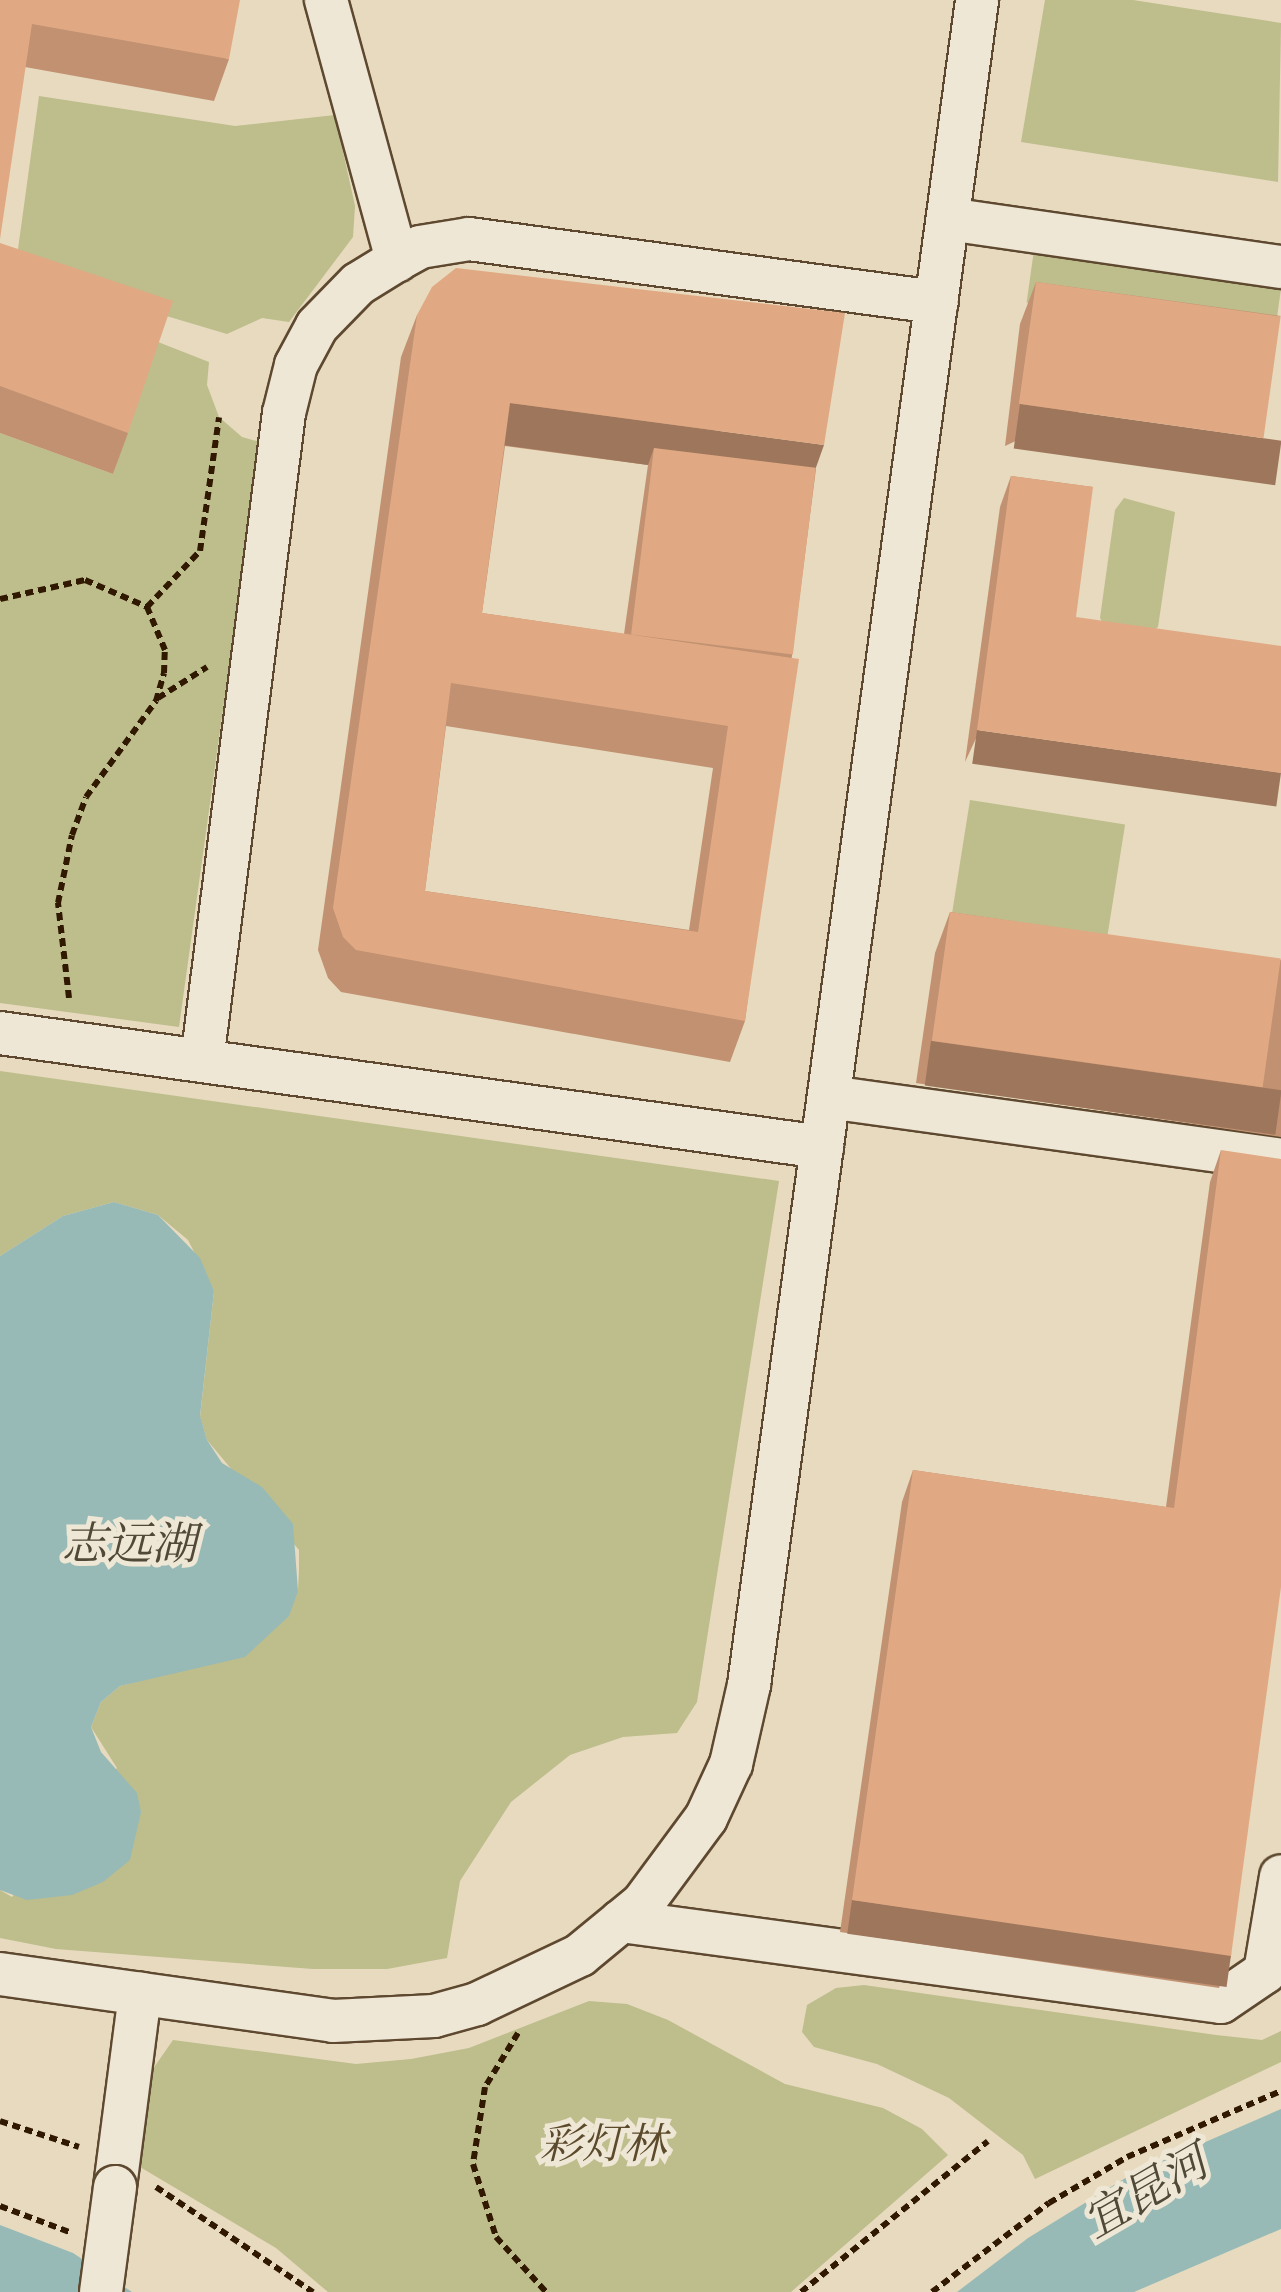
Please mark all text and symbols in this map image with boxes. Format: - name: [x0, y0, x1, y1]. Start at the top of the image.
- water label: 志远湖: [62, 1522, 196, 1576]
- park label: 彩灯林: [540, 2123, 666, 2173]
- water label: 宜昆河: [1076, 2139, 1220, 2253]

